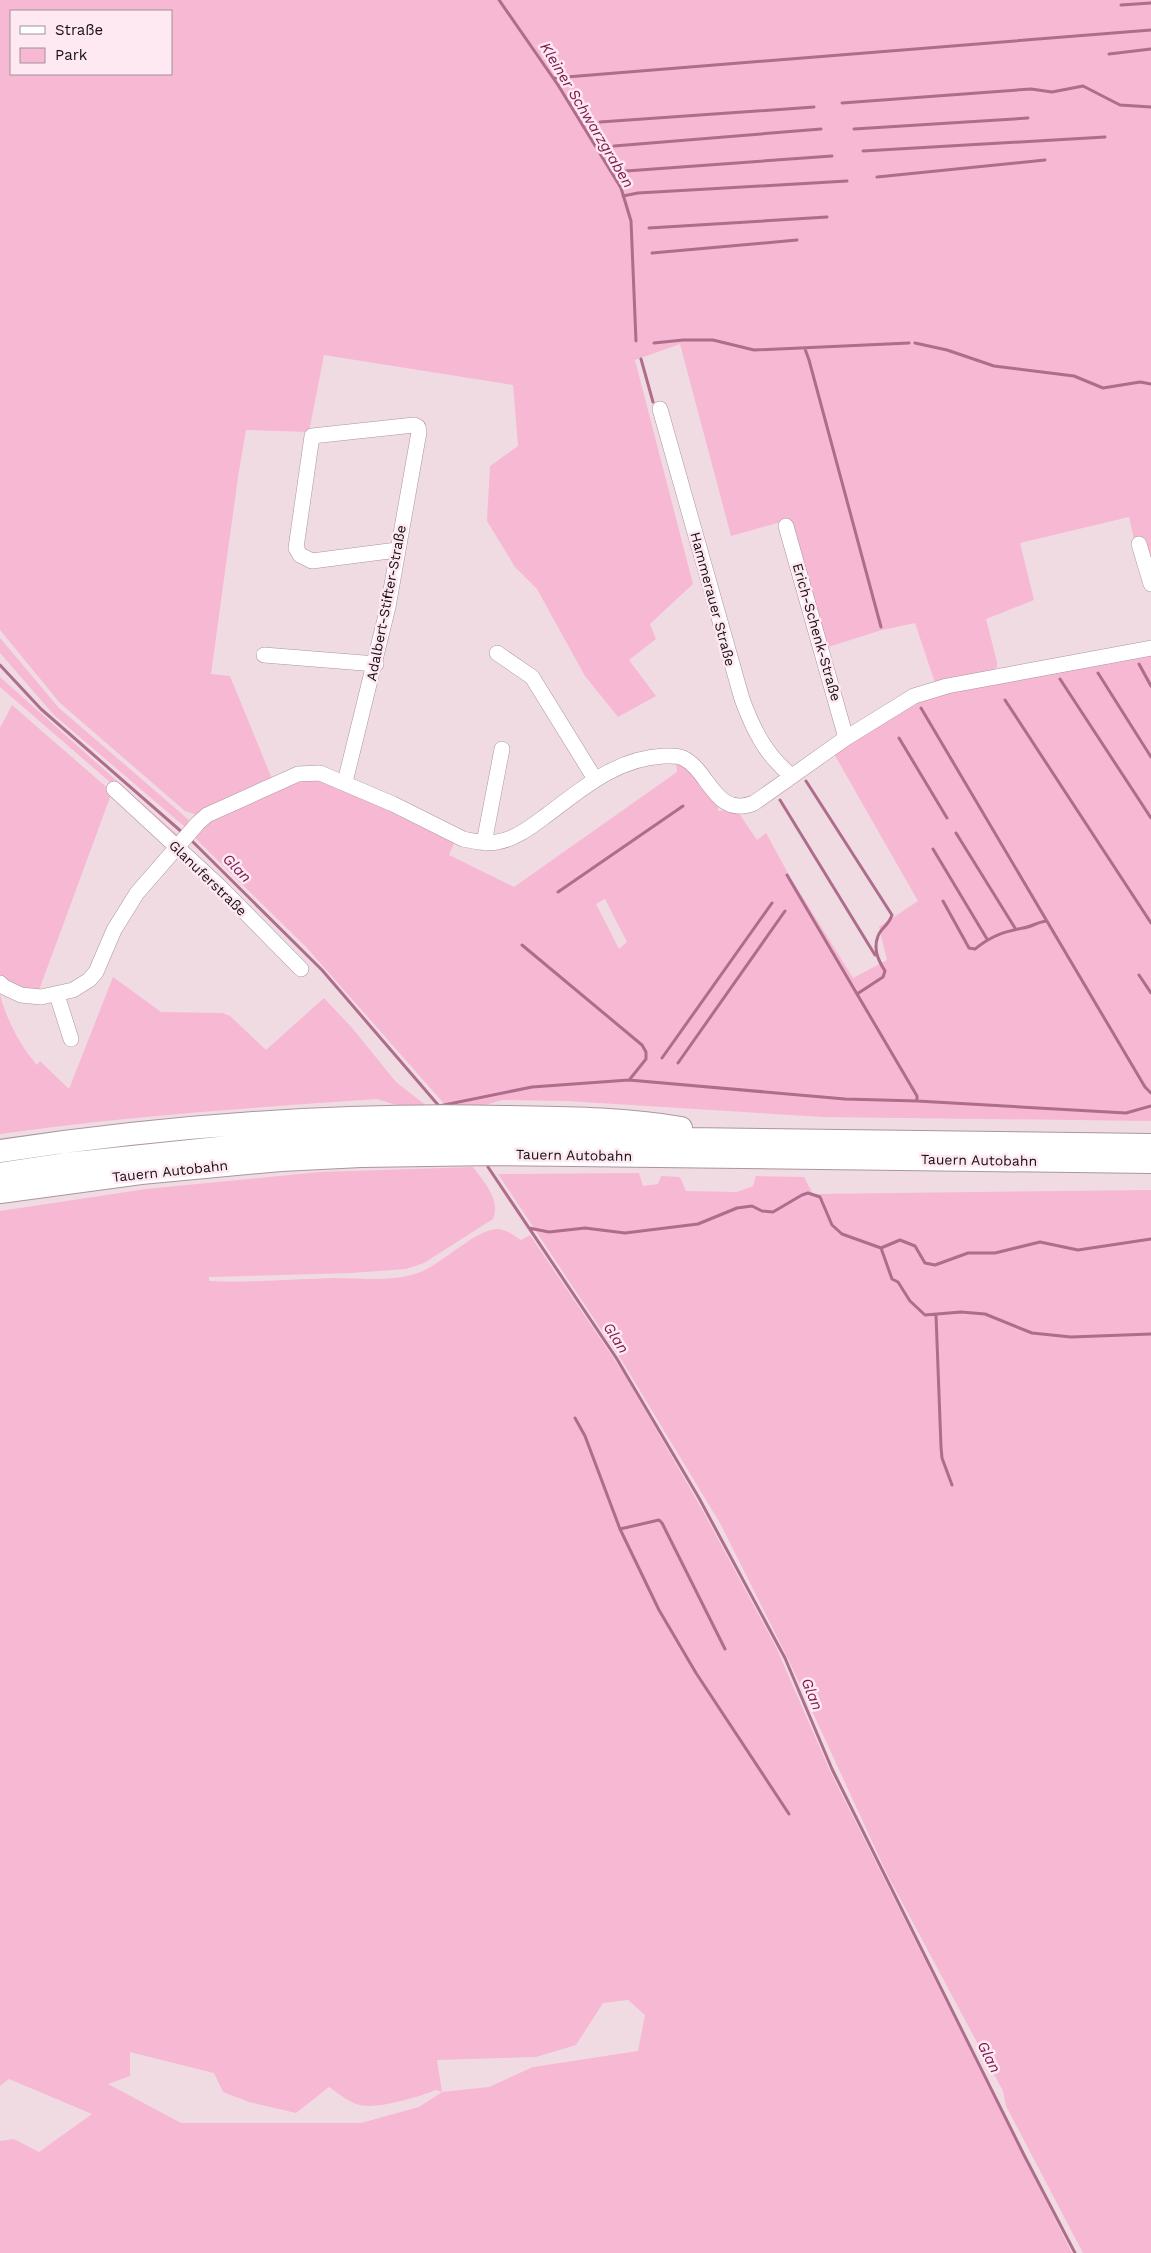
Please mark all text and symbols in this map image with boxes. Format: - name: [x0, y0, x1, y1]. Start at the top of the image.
- legend: [10, 10, 172, 75]
- text: Straße: [55, 21, 103, 39]
- water label: Kleiner Schwarzgraben: [536, 39, 638, 191]
- text: Park: [55, 46, 88, 64]
- street label: Adalbert-Stifter-Straße: [363, 524, 409, 682]
- street label: Hammerauer Straße: [687, 530, 739, 668]
- street label: Erich-Schenk-Straße: [790, 561, 844, 703]
- street label: Glanuferstraße: [166, 837, 250, 919]
- water label: Glan: [219, 850, 255, 886]
- street label: Tauern Autobahn: [516, 1146, 632, 1164]
- street label: Tauern Autobahn: [921, 1151, 1037, 1169]
- street label: Tauern Autobahn: [111, 1157, 229, 1185]
- water label: Glan: [599, 1319, 633, 1357]
- water label: Glan: [797, 1675, 827, 1713]
- water label: Glan: [973, 2038, 1005, 2076]

